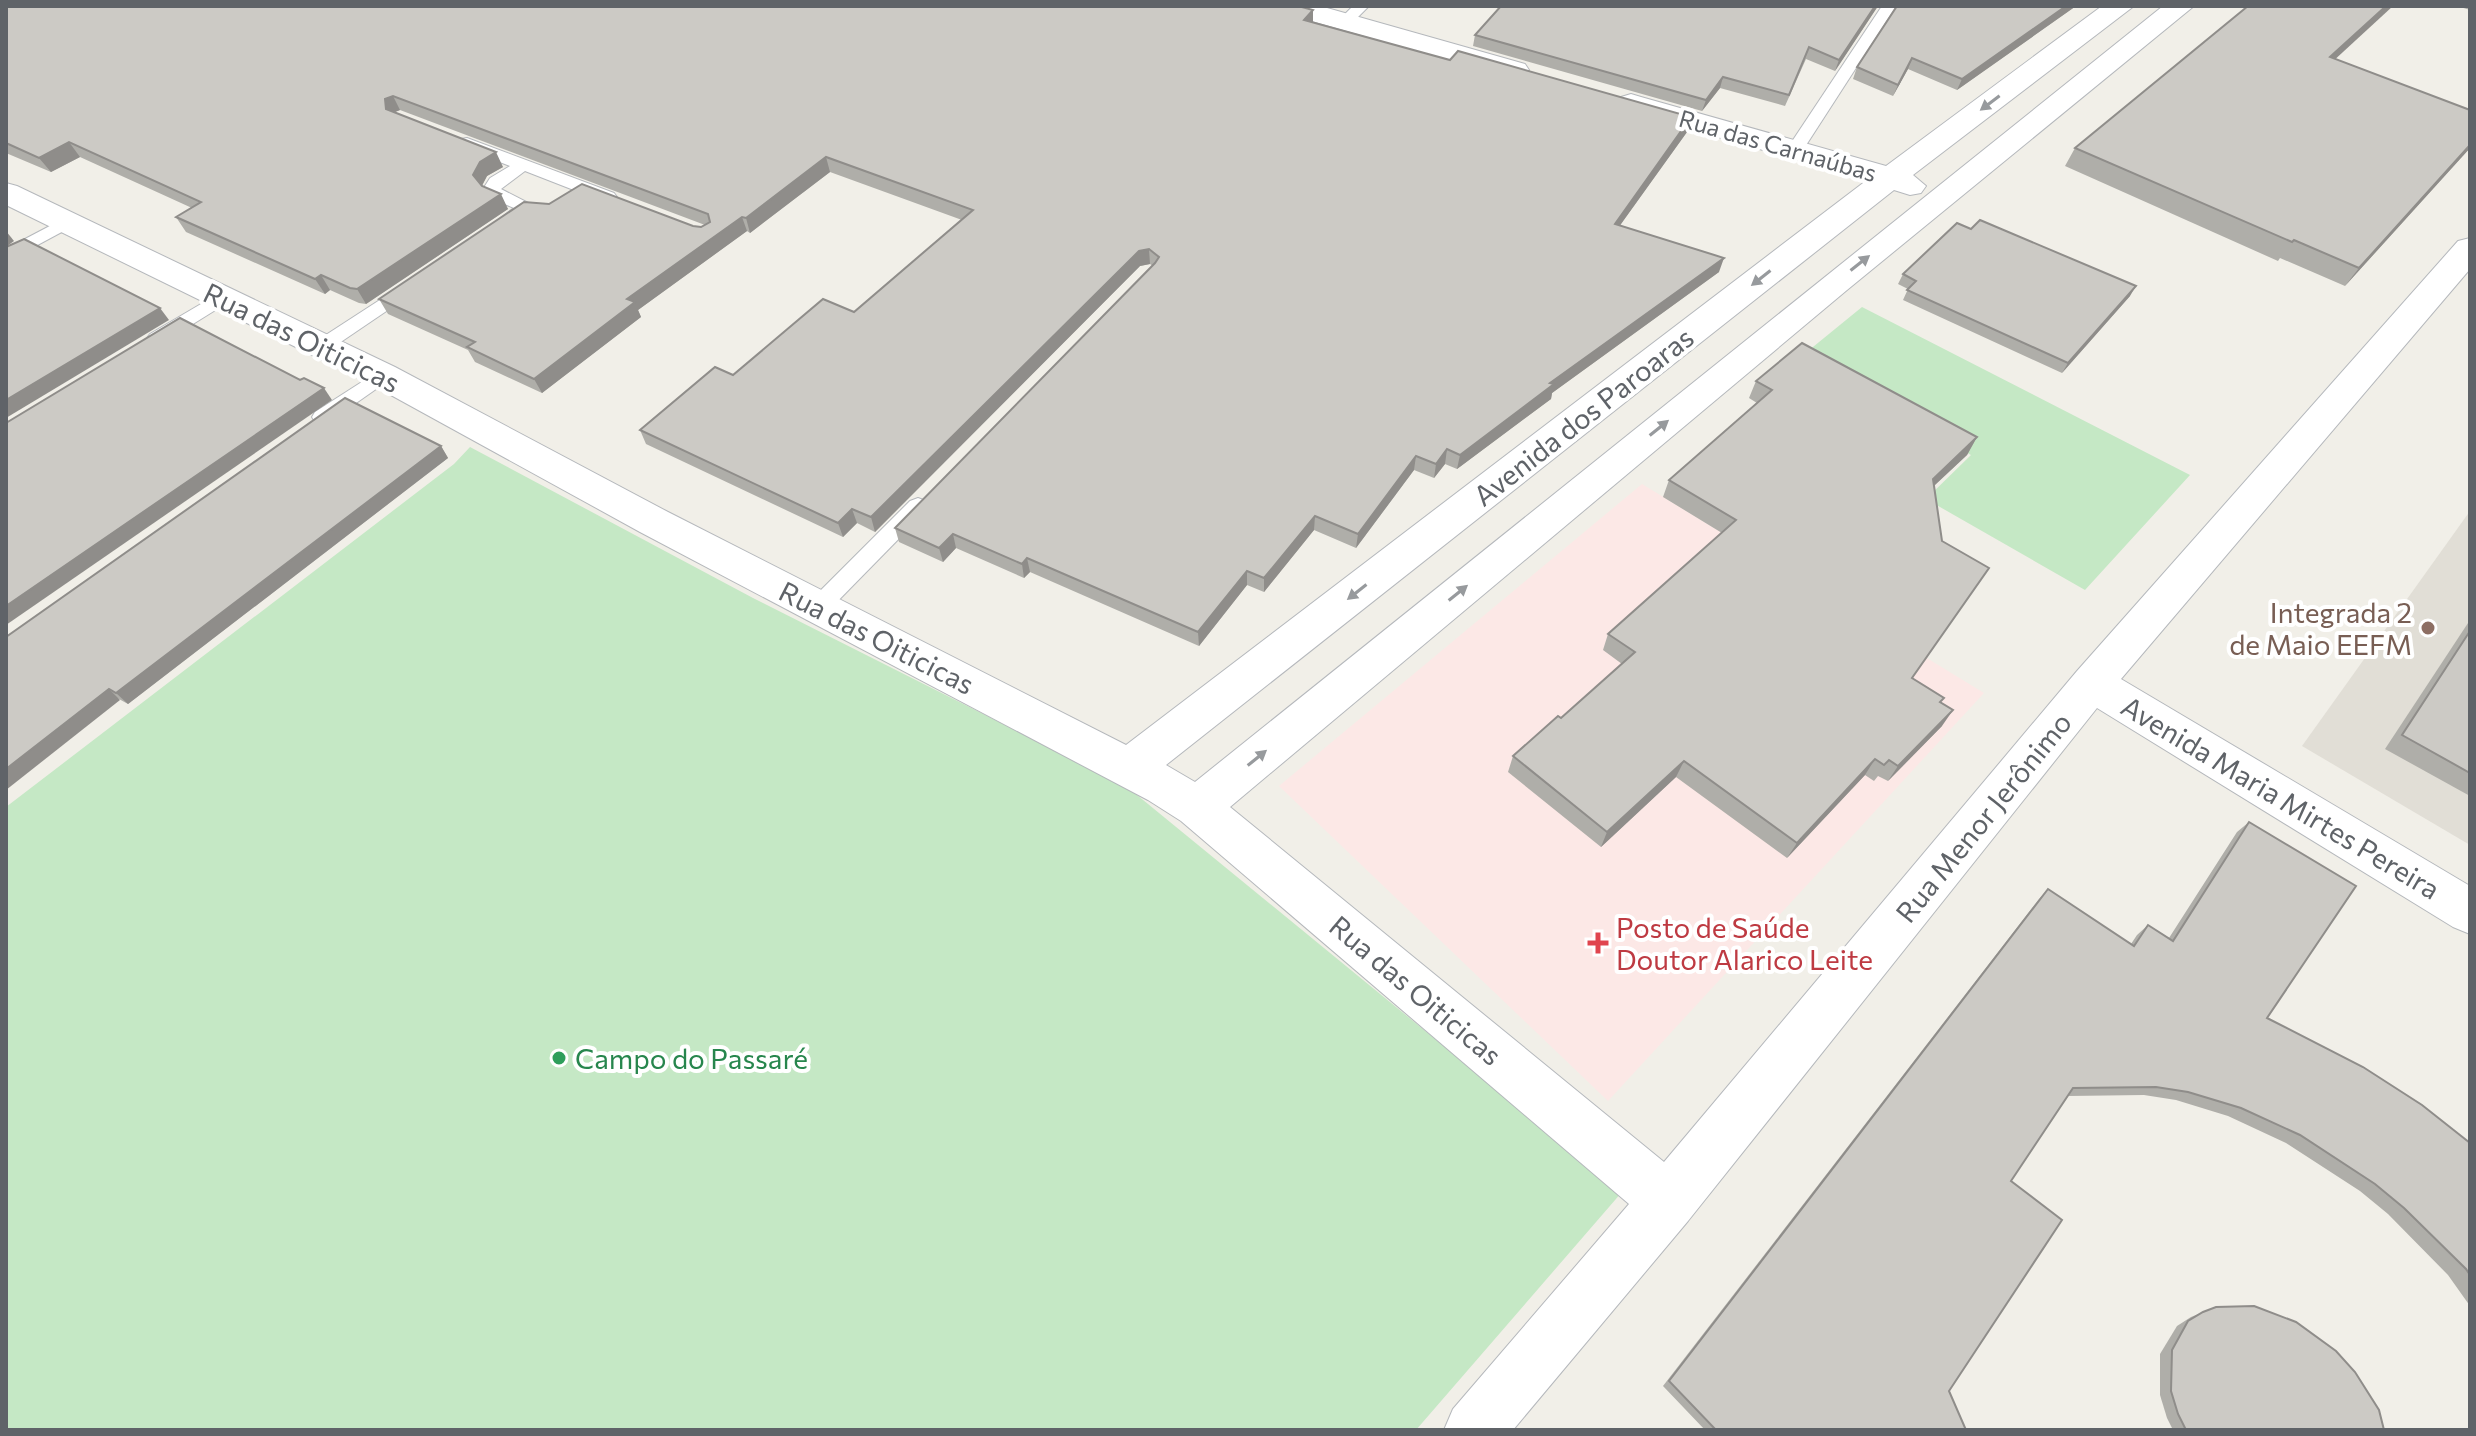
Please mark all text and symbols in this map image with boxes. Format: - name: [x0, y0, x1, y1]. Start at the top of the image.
- one-way arrow: [1979, 95, 2001, 111]
- street label: Rua das Carnaúbas: [1676, 103, 1880, 187]
- one-way arrow: [1850, 256, 1870, 272]
- one-way arrow: [1751, 269, 1771, 285]
- street label: Rua das Oiticicas: [198, 275, 406, 399]
- street label: Avenida dos Paroaras: [1466, 320, 1700, 512]
- one-way arrow: [1649, 420, 1669, 437]
- street label: Rua das Oiticicas: [774, 573, 980, 701]
- one-way arrow: [1347, 583, 1367, 599]
- one-way arrow: [1448, 585, 1468, 602]
- place label: Integrada 2 de Maio EEFM: [2229, 595, 2412, 661]
- marker: Integrada 2 de Maio EEFM: [2419, 619, 2437, 637]
- street label: Avenida Maria Mirtes Pereira: [2116, 688, 2446, 906]
- street label: Rua Menor Jerônimo: [1888, 705, 2078, 929]
- one-way arrow: [1247, 750, 1267, 767]
- street label: Rua das Oiticicas: [1323, 908, 1509, 1072]
- place label: Posto de Saúde Doutor Alarico Leite: [1616, 910, 1873, 976]
- marker: Posto de Saúde Doutor Alarico Leite: [1587, 932, 1609, 954]
- place label: Campo do Passaré: [575, 1041, 808, 1075]
- marker: Campo do Passaré: [550, 1049, 568, 1067]

